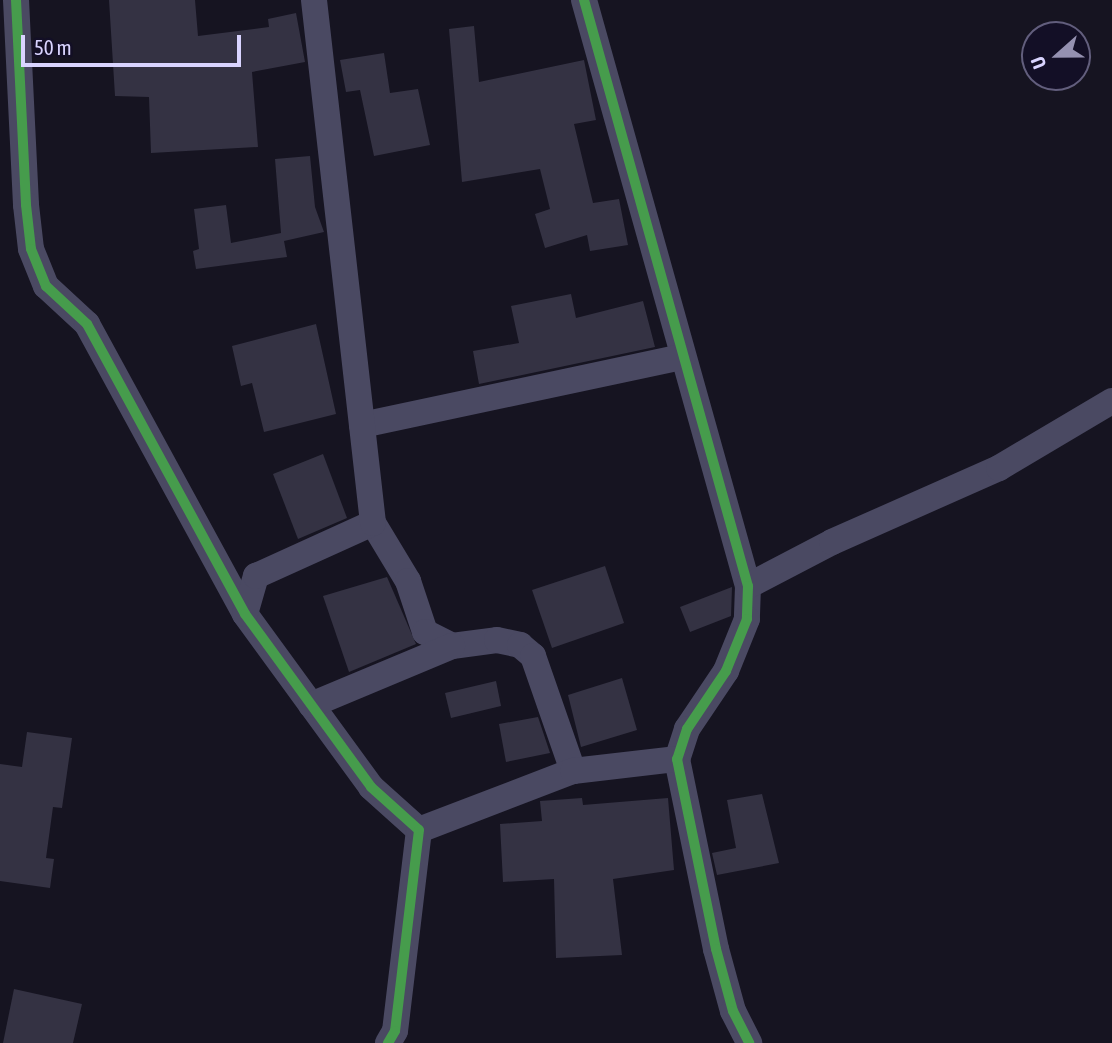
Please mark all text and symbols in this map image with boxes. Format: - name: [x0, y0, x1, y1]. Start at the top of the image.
- scale bar: [24, 21, 245, 65]
- north arrow: [1021, 21, 1091, 91]
- text: 50 m: [34, 35, 72, 59]
- text: U: [1026, 54, 1051, 72]

